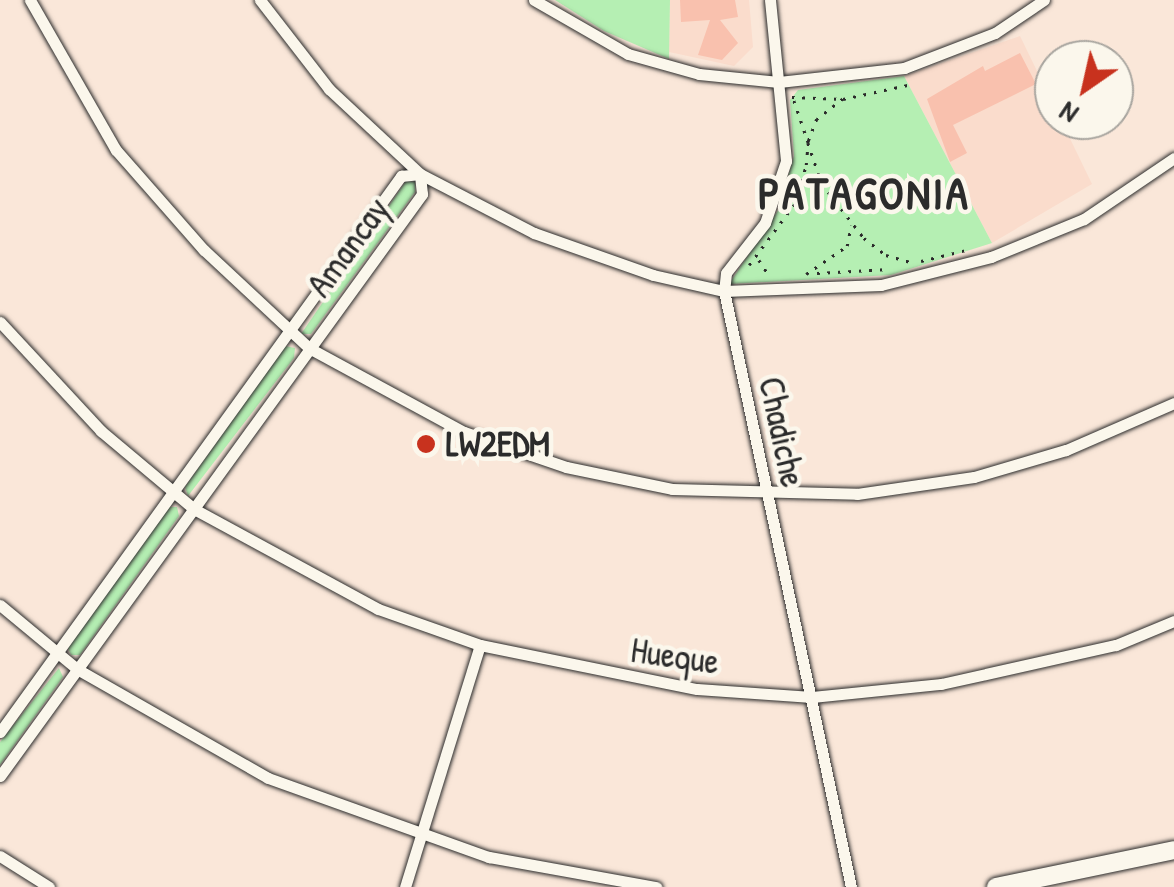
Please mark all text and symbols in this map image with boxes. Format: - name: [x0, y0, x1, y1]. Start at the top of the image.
- north arrow: [1034, 40, 1134, 140]
- text: N: [1052, 93, 1085, 133]
- district label: PATAGONIA: [758, 166, 970, 220]
- street label: Amancay: [298, 189, 398, 305]
- street label: Chadiche: [750, 373, 814, 491]
- place label: LW2EDM: [446, 423, 550, 465]
- marker: LW2EDM: [415, 433, 437, 455]
- street label: Hueque: [628, 629, 722, 683]

